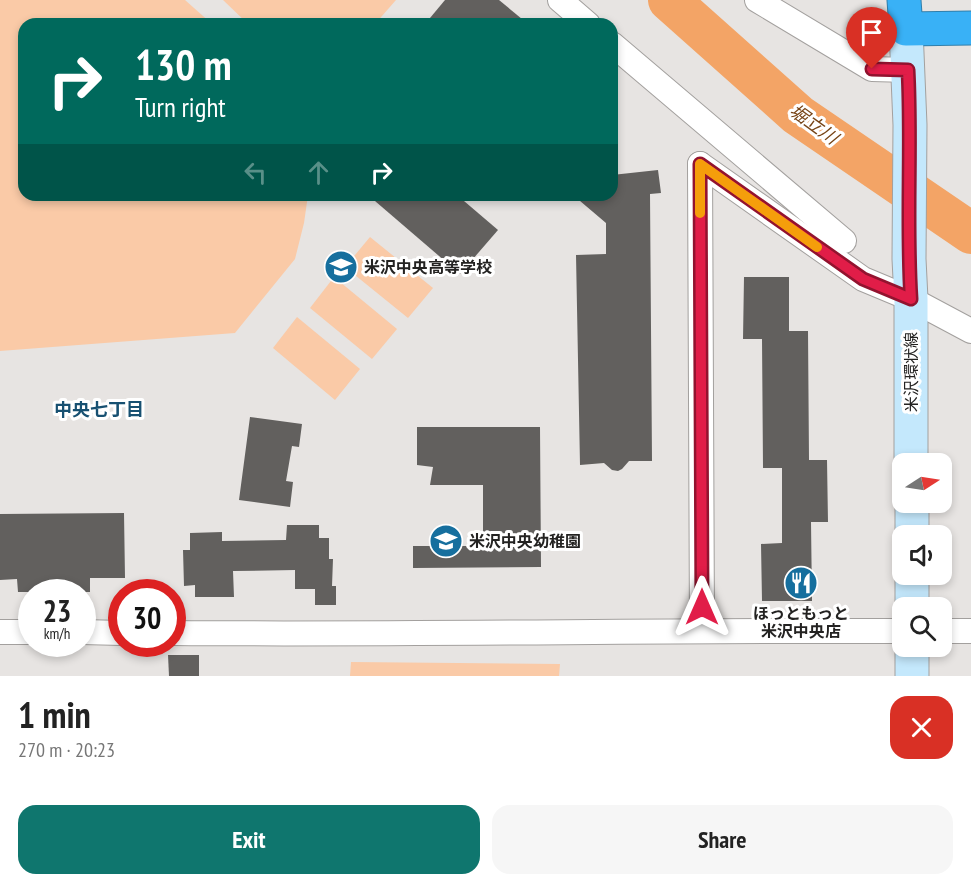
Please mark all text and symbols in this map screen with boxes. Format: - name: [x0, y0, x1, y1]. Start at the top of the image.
- pin: [846, 7, 897, 69]
- icon: arrive: [855, 16, 888, 49]
- text: 130 m: [135, 37, 232, 92]
- icon: right: [36, 42, 114, 120]
- text: Turn right: [135, 90, 226, 124]
- water label: 堀立川: [785, 99, 844, 150]
- icon: left: [239, 156, 272, 189]
- icon: ahead: [302, 156, 335, 189]
- icon: right: [365, 156, 398, 189]
- school or university icon: 米沢中央高等学校: [323, 249, 359, 285]
- place label: 米沢中央高等学校: [364, 257, 492, 277]
- street label: 米沢環状線: [901, 332, 921, 412]
- district label: 中央七丁目: [54, 398, 144, 421]
- north arrow: [892, 453, 952, 513]
- map controls: [892, 453, 952, 657]
- school or university icon: 米沢中央幼稚園: [428, 523, 464, 559]
- button: sound: [892, 525, 952, 585]
- place label: 米沢中央幼稚園: [469, 531, 581, 551]
- restaurant icon: ほっともっと 米沢中央店: [783, 565, 819, 601]
- position arrow: [670, 575, 734, 639]
- speed limit sign: 30: [108, 579, 186, 657]
- text: 23: [43, 591, 71, 630]
- button: search: [892, 597, 952, 657]
- place label: ほっともっと 米沢中央店: [753, 603, 849, 641]
- text: km/h: [44, 624, 70, 643]
- text: 1 min: [18, 691, 91, 738]
- button: close: [890, 696, 953, 759]
- text: 270 m · 20:23: [18, 737, 115, 763]
- button: Exit: [18, 805, 480, 874]
- button: Share: [492, 805, 953, 874]

